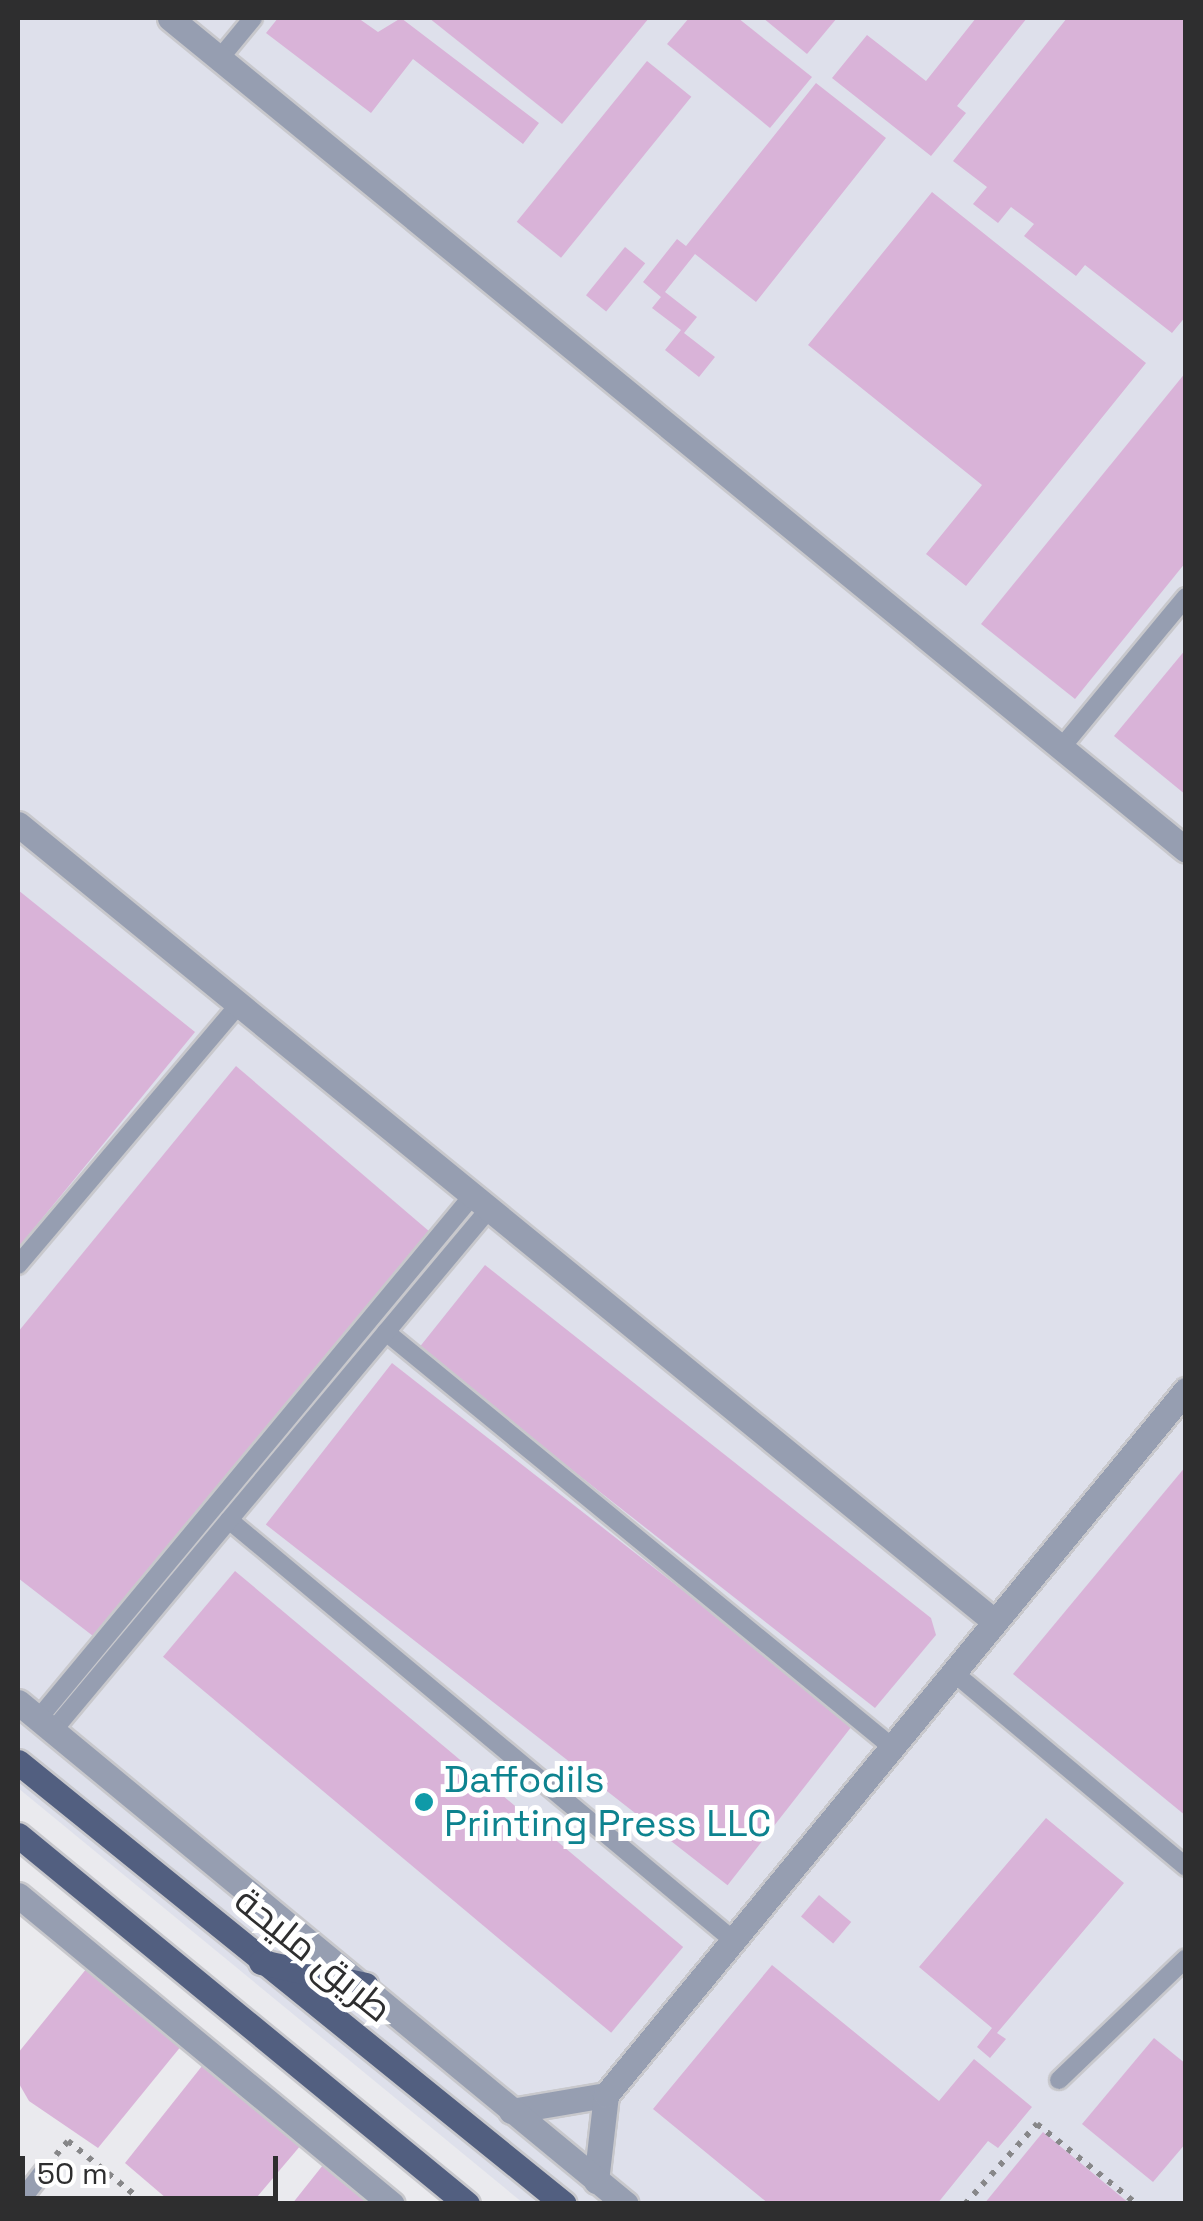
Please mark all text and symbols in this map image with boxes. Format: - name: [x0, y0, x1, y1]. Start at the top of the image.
- place label: Daffodils Printing Press LLC: [444, 1757, 771, 1846]
- marker: Daffodils Printing Press LLC: [413, 1791, 435, 1813]
- street label: طريق مليحة: [225, 1878, 401, 2032]
- scale bar: [25, 2136, 282, 2198]
- text: 50 m: [37, 2154, 108, 2193]

